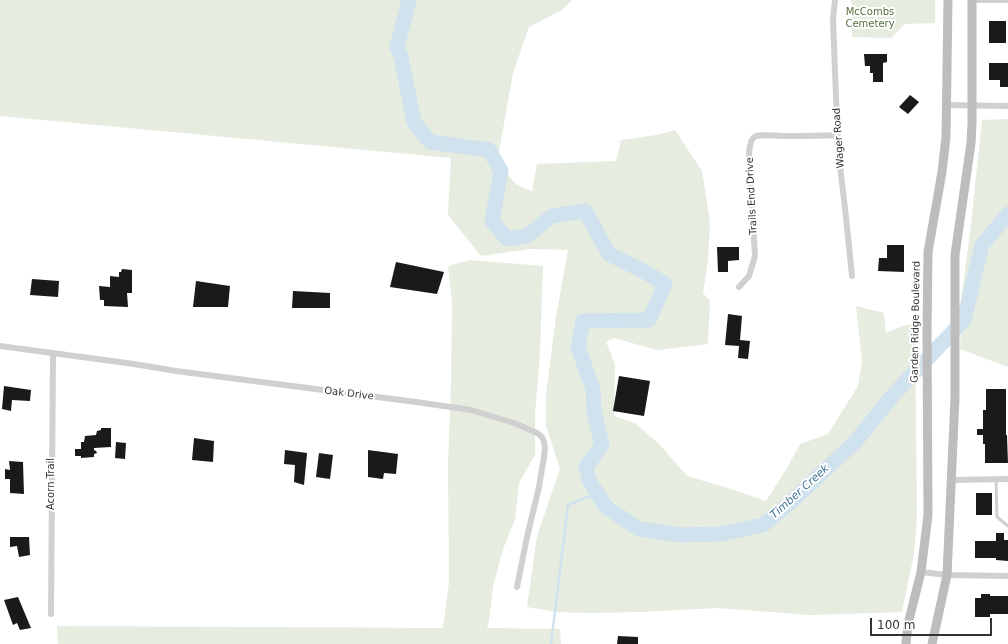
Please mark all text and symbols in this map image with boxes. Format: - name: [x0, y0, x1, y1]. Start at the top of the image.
- park label: McCombs Cemetery: [845, 6, 895, 30]
- street label: Wager Road: [831, 108, 847, 168]
- street label: Trails End Drive: [744, 157, 760, 235]
- street label: Garden Ridge Boulevard: [909, 261, 923, 383]
- street label: Oak Drive: [324, 385, 374, 403]
- street label: Acorn Trail: [45, 458, 57, 510]
- water label: Timber Creek: [768, 462, 832, 522]
- scale bar: [872, 610, 994, 636]
- text: 100 m: [877, 618, 915, 632]

